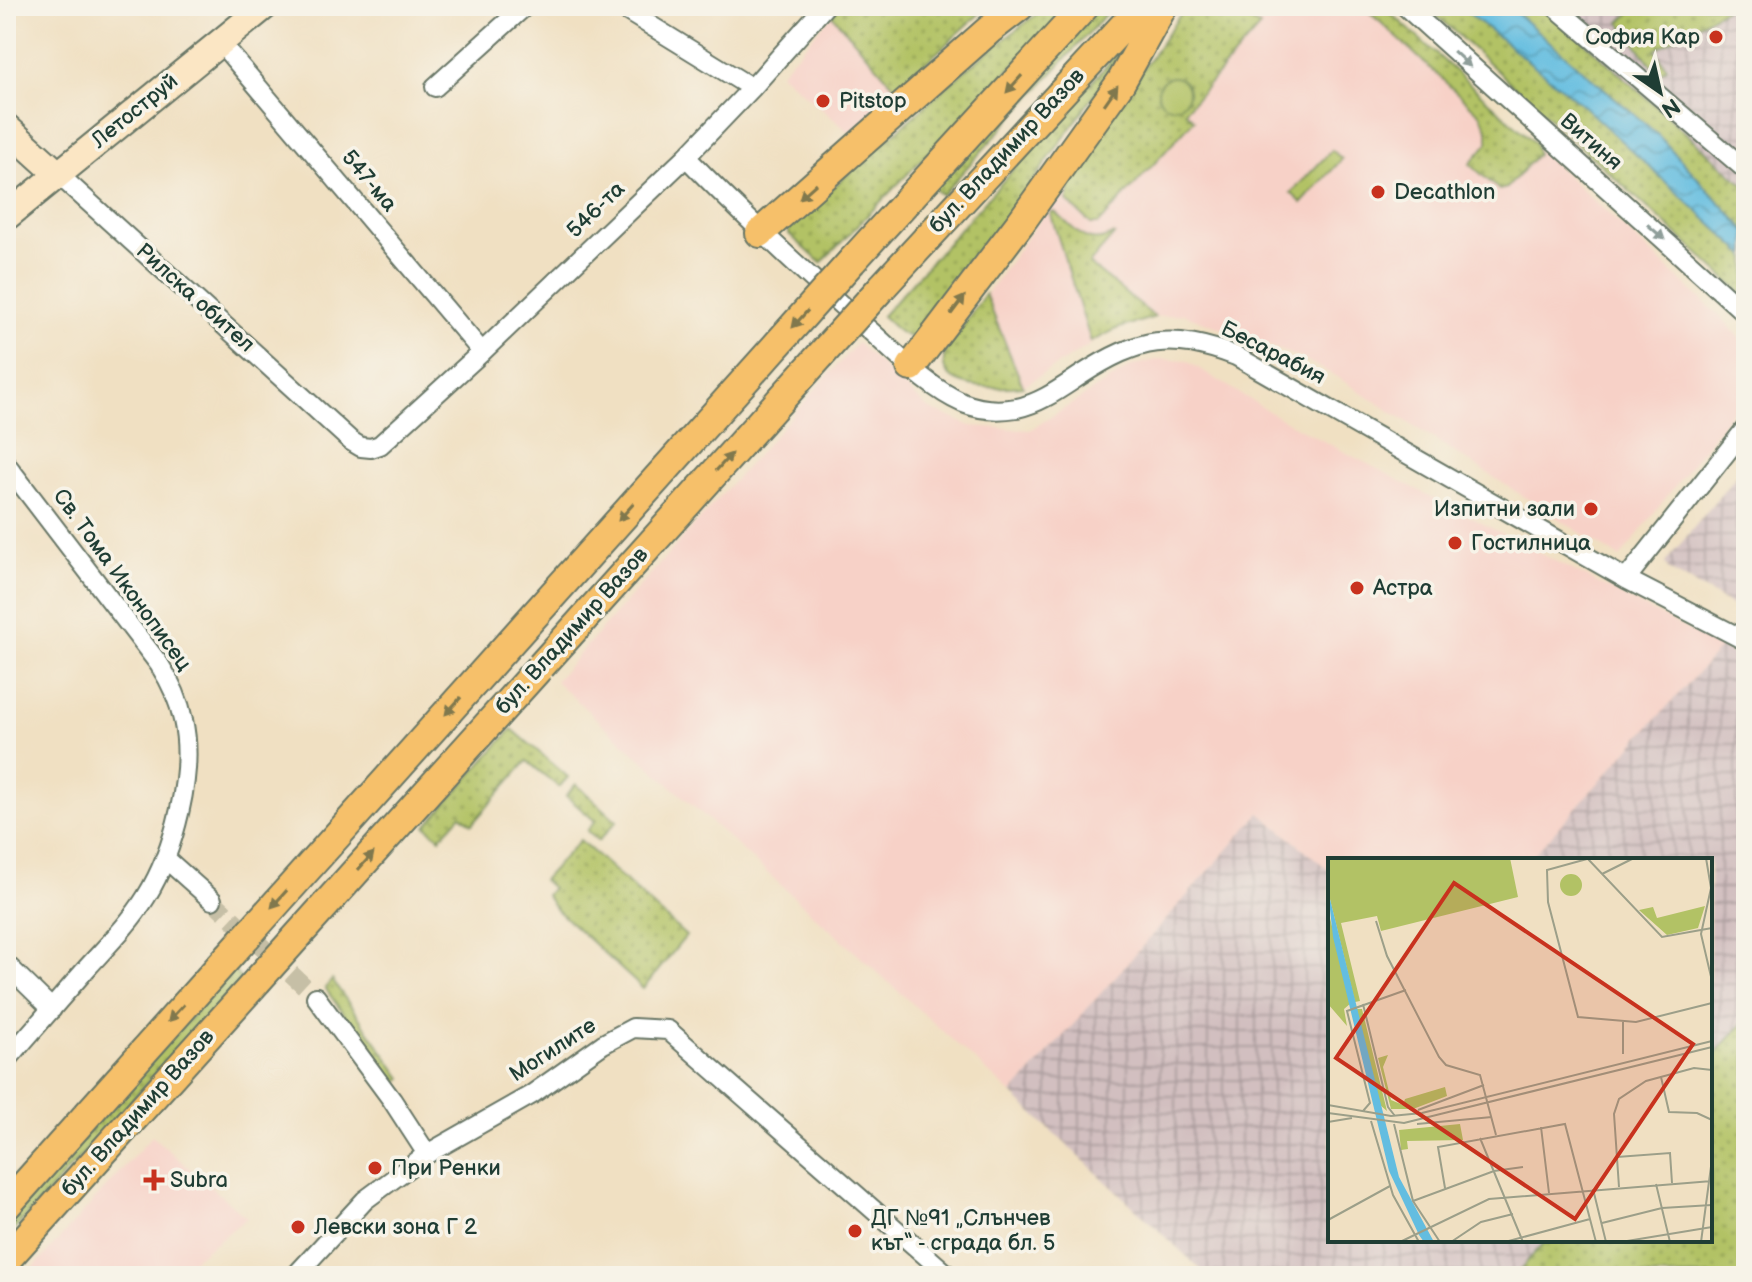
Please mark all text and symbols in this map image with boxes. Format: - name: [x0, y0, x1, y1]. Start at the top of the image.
- place label: София Кар: [1585, 24, 1701, 51]
- marker: София Кар: [1707, 28, 1725, 46]
- one-way arrow: [1452, 49, 1471, 67]
- north arrow: [1620, 52, 1700, 132]
- street label: бул. Владимир Вазов: [924, 63, 1091, 239]
- street label: Летоструй: [85, 68, 184, 155]
- one-way arrow: [1005, 75, 1023, 94]
- one-way arrow: [1103, 84, 1119, 105]
- place label: Pitstop: [839, 88, 907, 115]
- marker: Pitstop: [814, 92, 832, 110]
- text: N: [1656, 92, 1685, 123]
- street label: Витиня: [1554, 108, 1628, 176]
- street label: 547-ма: [335, 145, 403, 217]
- street label: 546-та: [561, 176, 631, 244]
- place label: Decathlon: [1394, 179, 1496, 206]
- one-way arrow: [798, 182, 818, 200]
- marker: Decathlon: [1369, 183, 1387, 201]
- one-way arrow: [1646, 223, 1666, 240]
- street label: Рилска обител: [130, 238, 260, 358]
- one-way arrow: [950, 295, 966, 315]
- one-way arrow: [792, 308, 809, 328]
- street label: Бесарабия: [1216, 315, 1330, 391]
- one-way arrow: [715, 453, 733, 472]
- street label: Св. Тома Иконописец: [47, 484, 197, 676]
- place label: Изпитни зали: [1434, 496, 1575, 523]
- marker: Изпитни зали: [1582, 500, 1600, 518]
- one-way arrow: [618, 503, 636, 522]
- place label: Гостилница: [1471, 530, 1591, 557]
- marker: Гостилница: [1446, 534, 1464, 552]
- street label: бул. Владимир Вазов: [490, 541, 655, 720]
- place label: Астра: [1372, 575, 1433, 602]
- marker: Астра: [1348, 579, 1366, 597]
- one-way arrow: [444, 696, 462, 715]
- one-way arrow: [356, 851, 374, 870]
- inset map: [1328, 858, 1712, 1242]
- one-way arrow: [271, 890, 289, 909]
- one-way arrow: [167, 1003, 185, 1022]
- street label: Могилите: [505, 1012, 601, 1088]
- street label: бул. Владимир Вазов: [56, 1023, 221, 1202]
- place label: При Ренки: [391, 1155, 501, 1182]
- marker: При Ренки: [366, 1159, 384, 1177]
- place label: Subra: [170, 1167, 228, 1194]
- marker: Subra: [145, 1171, 163, 1189]
- place label: ДГ №91 „Слънчев кът“ - сграда бл. 5: [871, 1205, 1055, 1257]
- place label: Левски зона Г 2: [313, 1214, 477, 1241]
- marker: Левски зона Г 2: [289, 1218, 307, 1236]
- marker: ДГ №91 „Слънчев кът“ - сграда бл. 5: [846, 1222, 864, 1240]

